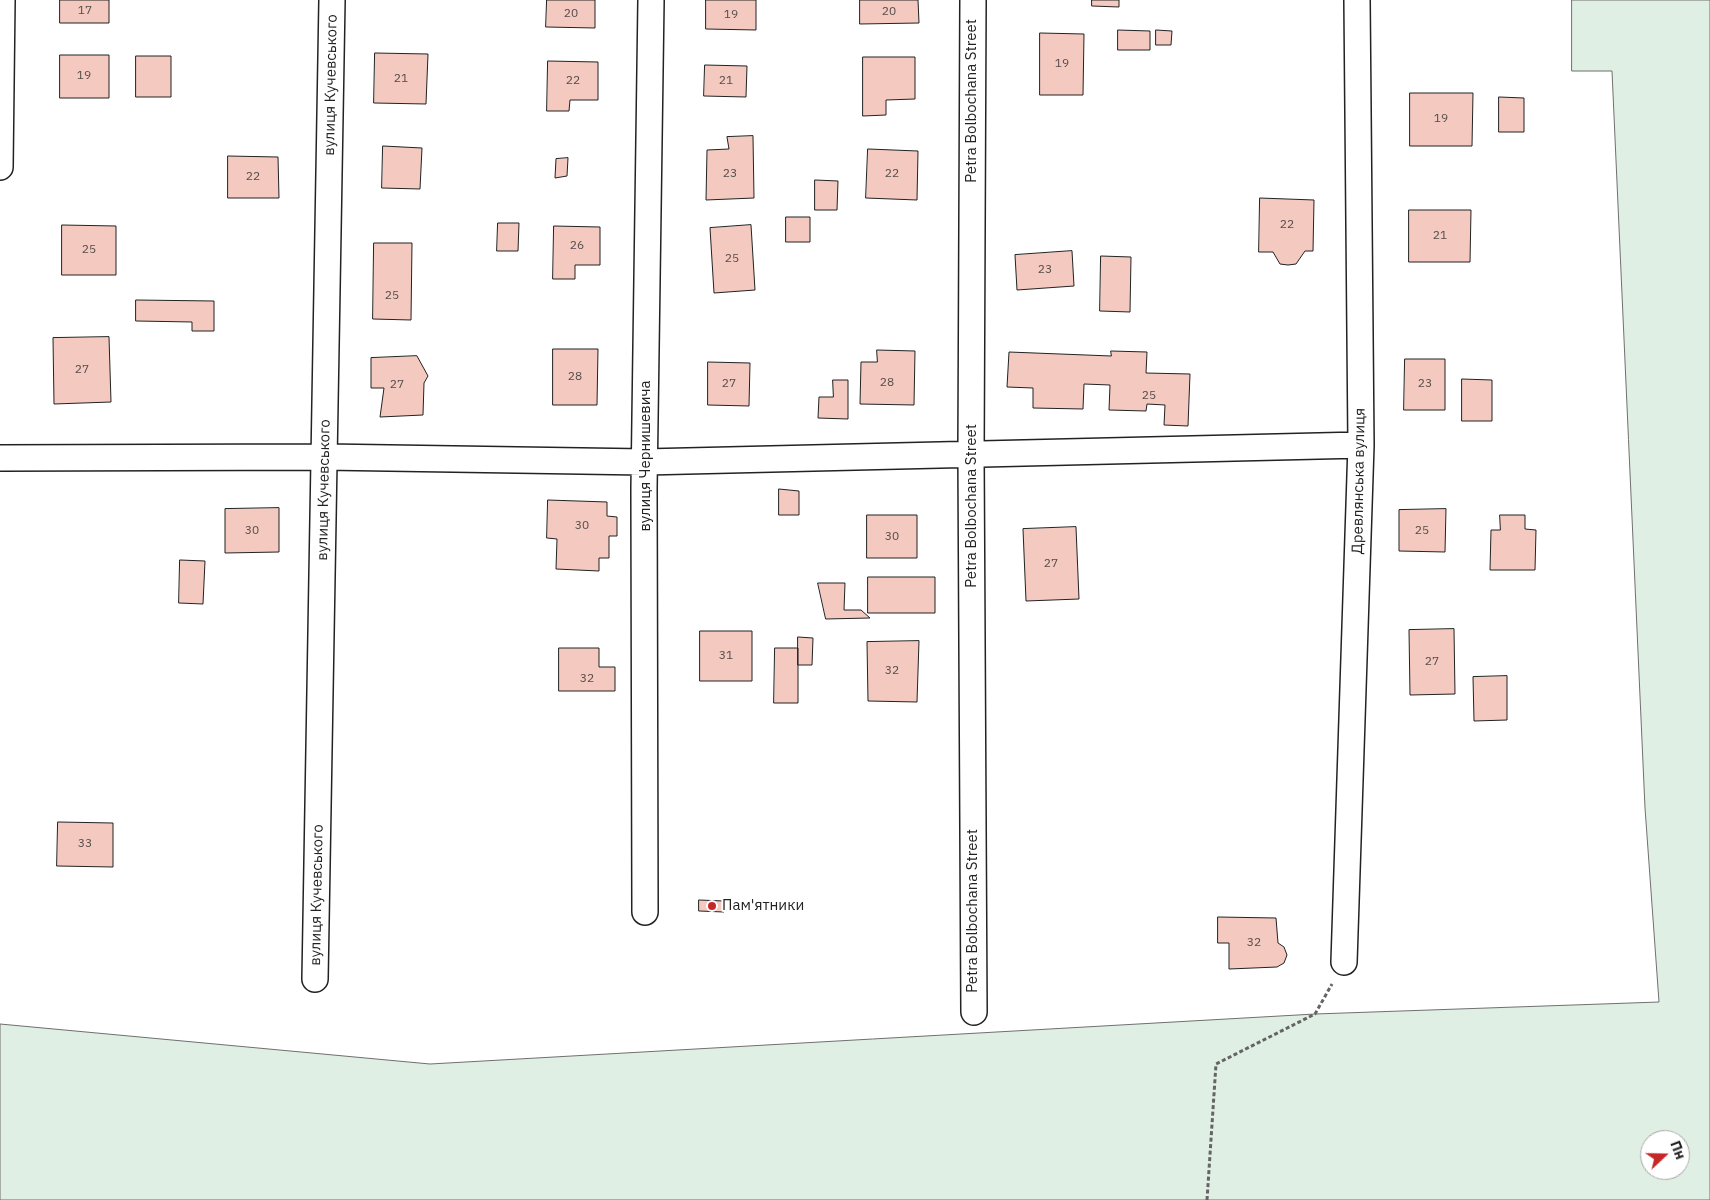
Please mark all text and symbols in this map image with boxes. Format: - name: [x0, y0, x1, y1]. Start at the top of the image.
- house number: 17: [78, 4, 92, 18]
- house number: 20: [882, 5, 896, 19]
- house number: 20: [564, 7, 578, 21]
- house number: 19: [724, 8, 738, 22]
- street label: вулиця Кучевського: [321, 14, 341, 156]
- street label: Petra Bolbochana Street: [963, 19, 981, 183]
- house number: 19: [1055, 57, 1069, 71]
- house number: 19: [77, 69, 91, 83]
- house number: 21: [394, 72, 408, 86]
- house number: 22: [566, 74, 580, 88]
- house number: 21: [719, 74, 733, 88]
- house number: 19: [1434, 112, 1448, 126]
- house number: 23: [723, 167, 737, 181]
- house number: 22: [885, 167, 899, 181]
- house number: 22: [246, 170, 260, 184]
- house number: 22: [1280, 218, 1294, 232]
- house number: 21: [1433, 229, 1447, 243]
- house number: 26: [570, 239, 584, 253]
- house number: 25: [82, 243, 96, 257]
- house number: 25: [725, 252, 739, 266]
- house number: 23: [1038, 263, 1052, 277]
- house number: 25: [385, 289, 399, 303]
- house number: 27: [75, 363, 89, 377]
- house number: 28: [568, 370, 582, 384]
- house number: 28: [880, 376, 894, 390]
- house number: 27: [722, 377, 736, 391]
- house number: 23: [1418, 377, 1432, 391]
- house number: 27: [390, 378, 404, 392]
- street label: вулиця Чернишевича: [637, 380, 655, 532]
- house number: 25: [1142, 389, 1156, 403]
- street label: Древлянська вулиця: [1349, 408, 1369, 554]
- street label: вулиця Кучевського: [314, 419, 334, 561]
- street label: Petra Bolbochana Street: [963, 424, 981, 588]
- house number: 30: [575, 519, 589, 533]
- house number: 30: [245, 524, 259, 538]
- house number: 25: [1415, 524, 1429, 538]
- house number: 30: [885, 530, 899, 544]
- house number: 27: [1044, 557, 1058, 571]
- house number: 31: [719, 649, 733, 663]
- house number: 27: [1425, 655, 1439, 669]
- house number: 32: [885, 664, 899, 678]
- house number: 32: [580, 672, 594, 686]
- street label: вулиця Кучевського: [307, 824, 327, 966]
- street label: Petra Bolbochana Street: [964, 829, 982, 993]
- house number: 33: [78, 837, 92, 851]
- place label: Пам'ятники: [722, 897, 804, 915]
- marker: Пам'ятники: [706, 900, 718, 912]
- house number: 32: [1247, 936, 1261, 950]
- north arrow: [1640, 1130, 1690, 1180]
- text: Пн: [1666, 1138, 1690, 1162]

